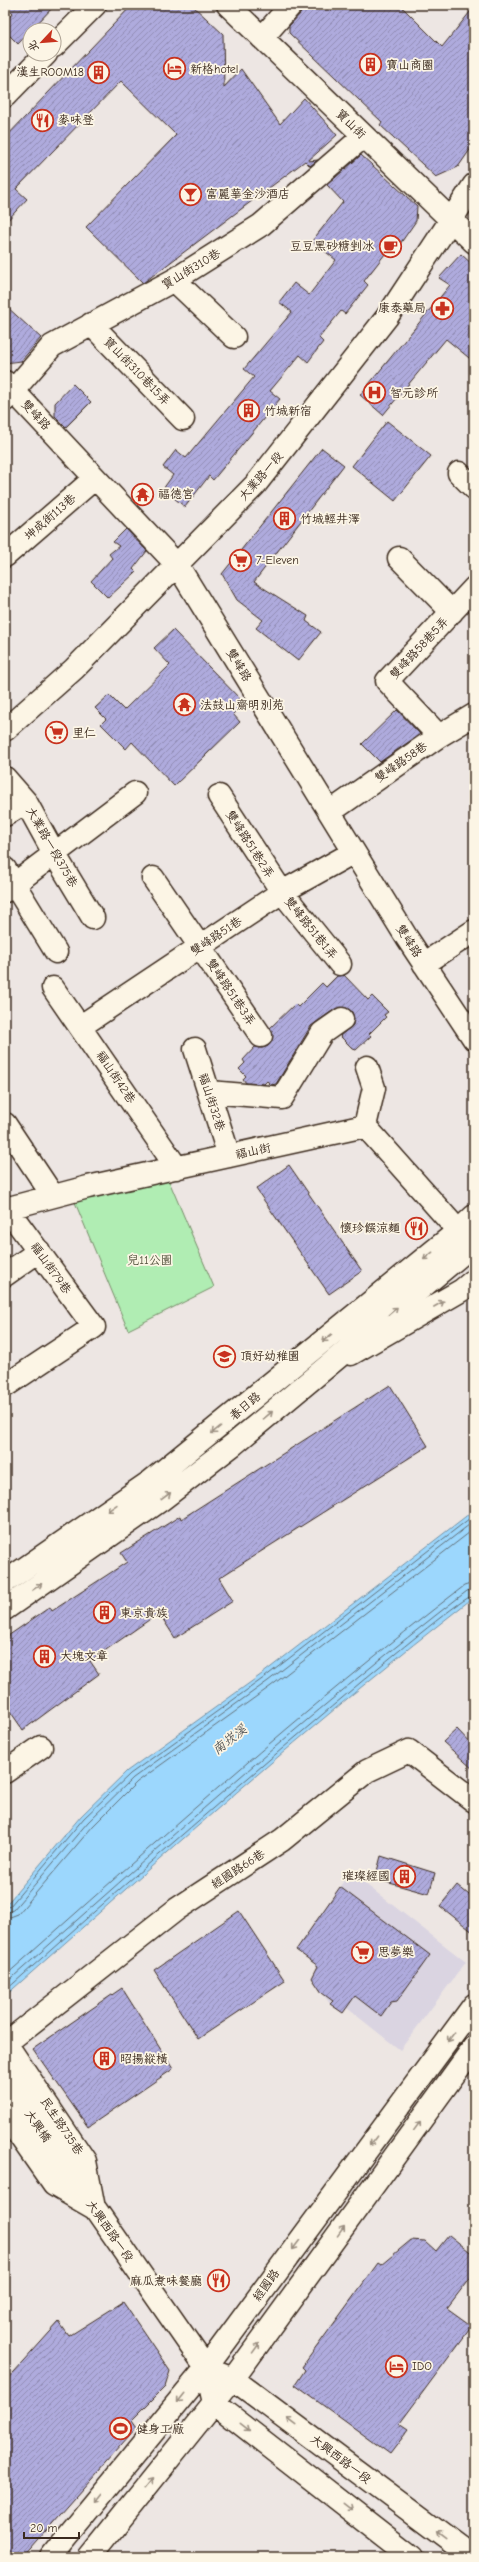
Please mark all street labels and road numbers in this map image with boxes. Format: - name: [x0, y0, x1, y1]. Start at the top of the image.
- street label: 寶山街: [333, 106, 369, 142]
- street label: 寶山街310巷: [159, 246, 223, 292]
- street label: 寶山街310巷15弄: [101, 334, 173, 408]
- street label: 雙峰路: [19, 397, 53, 433]
- street label: 大業路一段: [236, 449, 286, 503]
- street label: 坤成街113巷: [21, 491, 79, 543]
- street label: 雙峰路58巷5弄: [387, 614, 451, 682]
- street label: 雙峰路: [224, 646, 254, 684]
- street label: 雙峰路58巷: [372, 739, 430, 785]
- street label: 大業路一段375巷: [23, 804, 81, 890]
- street label: 雙峰路51巷2弄: [223, 808, 277, 880]
- street label: 雙峰路51巷1弄: [282, 894, 340, 962]
- street label: 雙峰路51巷: [188, 914, 244, 958]
- street label: 雙峰路: [393, 922, 425, 960]
- street label: 雙峰路51巷3弄: [204, 956, 258, 1028]
- street label: 福山街42巷: [93, 1048, 139, 1106]
- street label: 福山街32巷: [196, 1071, 228, 1133]
- street label: 福山街: [234, 1140, 272, 1162]
- street label: 福山街79巷: [28, 1240, 74, 1296]
- street label: 春日路: [227, 1389, 263, 1423]
- street label: 經國路66巷: [209, 1847, 267, 1891]
- street label: 民生路735巷: [38, 2095, 86, 2157]
- street label: 大興橋: [22, 2107, 54, 2145]
- street label: 大興西路一段: [84, 2197, 136, 2265]
- street label: 經國路: [250, 2266, 282, 2304]
- street label: 大興西路一段: [308, 2432, 374, 2486]

